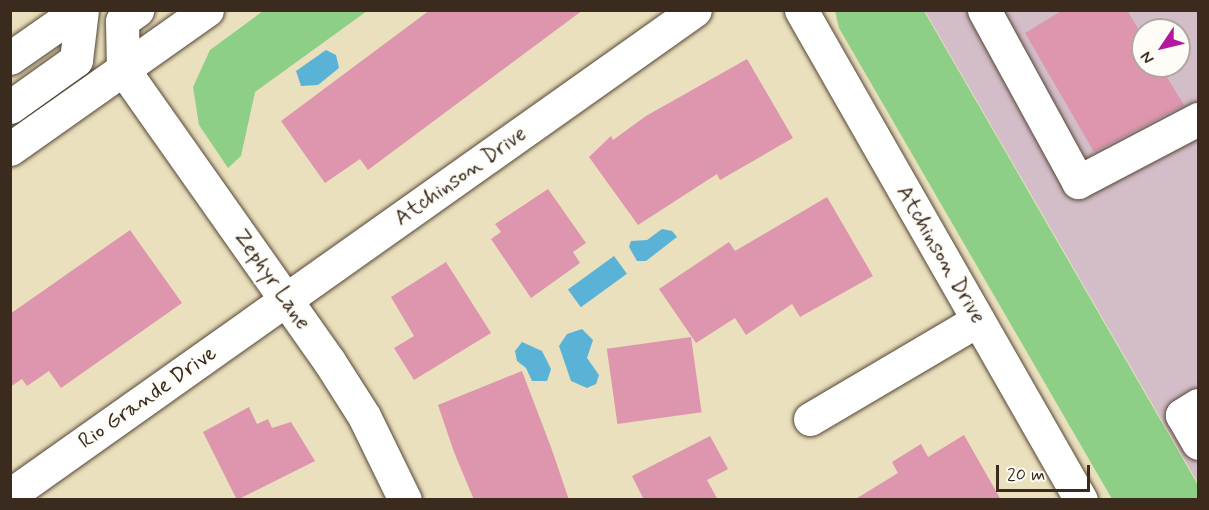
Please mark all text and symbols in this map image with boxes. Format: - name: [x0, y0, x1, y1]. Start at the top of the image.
- north arrow: [1131, 18, 1191, 78]
- text: N: [1136, 47, 1159, 68]
- street label: Atchinson Drive: [390, 122, 532, 232]
- street label: Atchinson Drive: [890, 181, 990, 329]
- street label: Zephyr Lane: [226, 224, 316, 336]
- street label: Rio Grande Drive: [75, 342, 221, 454]
- scale bar: [999, 453, 1094, 491]
- text: 20 m: [1007, 463, 1045, 487]

